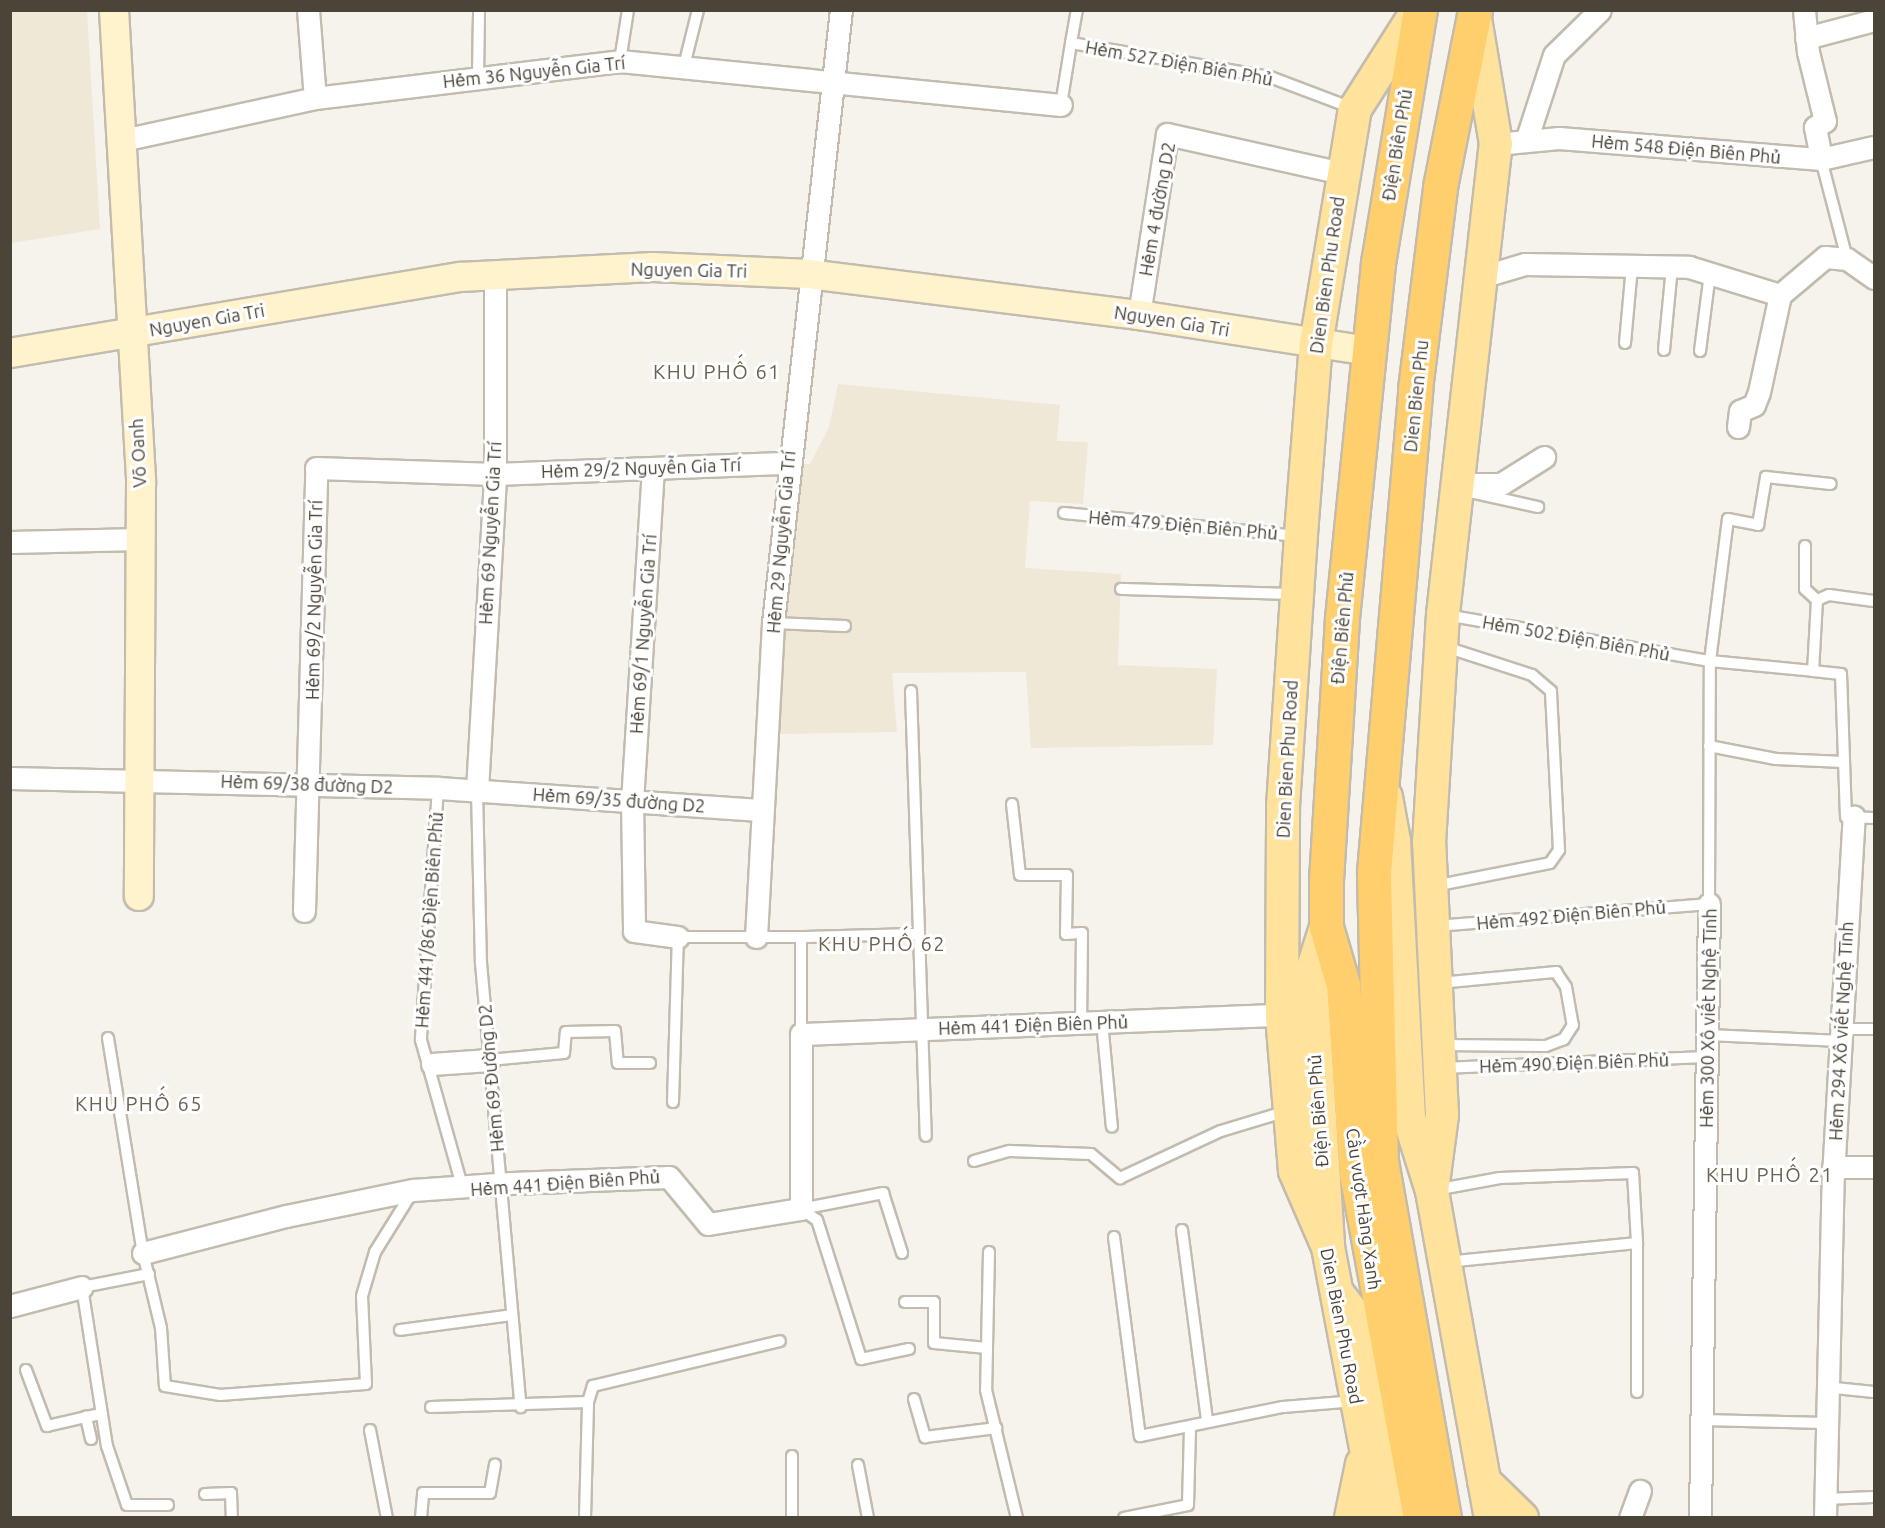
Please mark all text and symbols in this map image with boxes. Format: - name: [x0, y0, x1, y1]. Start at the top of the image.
- street label: Hẻm 527 Điện Biên Phủ: [1084, 36, 1274, 90]
- street label: Hẻm 36 Nguyễn Gia Trí: [442, 52, 626, 92]
- street label: Điện Biên Phủ: [1378, 88, 1416, 202]
- street label: Hẻm 548 Điện Biên Phủ: [1591, 130, 1781, 168]
- street label: Hẻm 4 đường D2: [1135, 140, 1179, 278]
- street label: Dien Bien Phu Road: [1305, 195, 1349, 355]
- street label: Nguyen Gia Tri: [630, 258, 748, 282]
- street label: Nguyen Gia Tri: [148, 299, 266, 341]
- street label: Nguyen Gia Tri: [1113, 301, 1231, 341]
- street label: Dien Bien Phu: [1399, 339, 1433, 453]
- district label: KHU PHỐ 61: [653, 359, 781, 383]
- street label: Võ Oanh: [125, 418, 151, 488]
- street label: Hẻm 69 Nguyễn Gia Trí: [474, 441, 506, 625]
- street label: Hẻm 29 Nguyễn Gia Trí: [762, 450, 800, 634]
- street label: Hẻm 29/2 Nguyễn Gia Trí: [541, 454, 741, 482]
- street label: Hẻm 69/2 Nguyễn Gia Trí: [301, 500, 327, 700]
- street label: Hẻm 479 Điện Biên Phủ: [1088, 506, 1278, 544]
- street label: Hẻm 69/1 Nguyễn Gia Trí: [625, 533, 661, 735]
- street label: Điện Biên Phủ: [1326, 571, 1358, 685]
- street label: Hẻm 502 Điện Biên Phủ: [1481, 611, 1671, 665]
- street label: Dien Bien Phu Road: [1272, 679, 1302, 839]
- street label: Hẻm 69/38 đường D2: [220, 770, 394, 798]
- street label: Hẻm 69/35 đường D2: [532, 783, 706, 817]
- street label: Hẻm 441/86 Điện Biên Phủ: [411, 811, 447, 1029]
- street label: Hẻm 492 Điện Biên Phủ: [1476, 896, 1666, 934]
- street label: Hẻm 300 Xô viết Nghệ Tĩnh: [1695, 908, 1721, 1128]
- street label: Hẻm 294 Xô viết Nghệ Tĩnh: [1824, 921, 1858, 1141]
- district label: KHU PHỐ 62: [818, 931, 946, 955]
- street label: Hẻm 69 Đường D2: [474, 1003, 508, 1153]
- street label: Hẻm 441 Điện Biên Phủ: [938, 1011, 1128, 1039]
- street label: Hẻm 490 Điện Biên Phủ: [1479, 1049, 1669, 1077]
- street label: Điện Biên Phủ: [1303, 1054, 1333, 1168]
- district label: KHU PHỐ 65: [75, 1091, 203, 1115]
- street label: Cầu vượt Hàng Xanh: [1342, 1127, 1386, 1291]
- district label: KHU PHỐ 21: [1706, 1162, 1834, 1186]
- street label: Hẻm 441 Điện Biên Phủ: [470, 1166, 660, 1200]
- street label: Dien Bien Phu Road: [1316, 1246, 1368, 1406]

